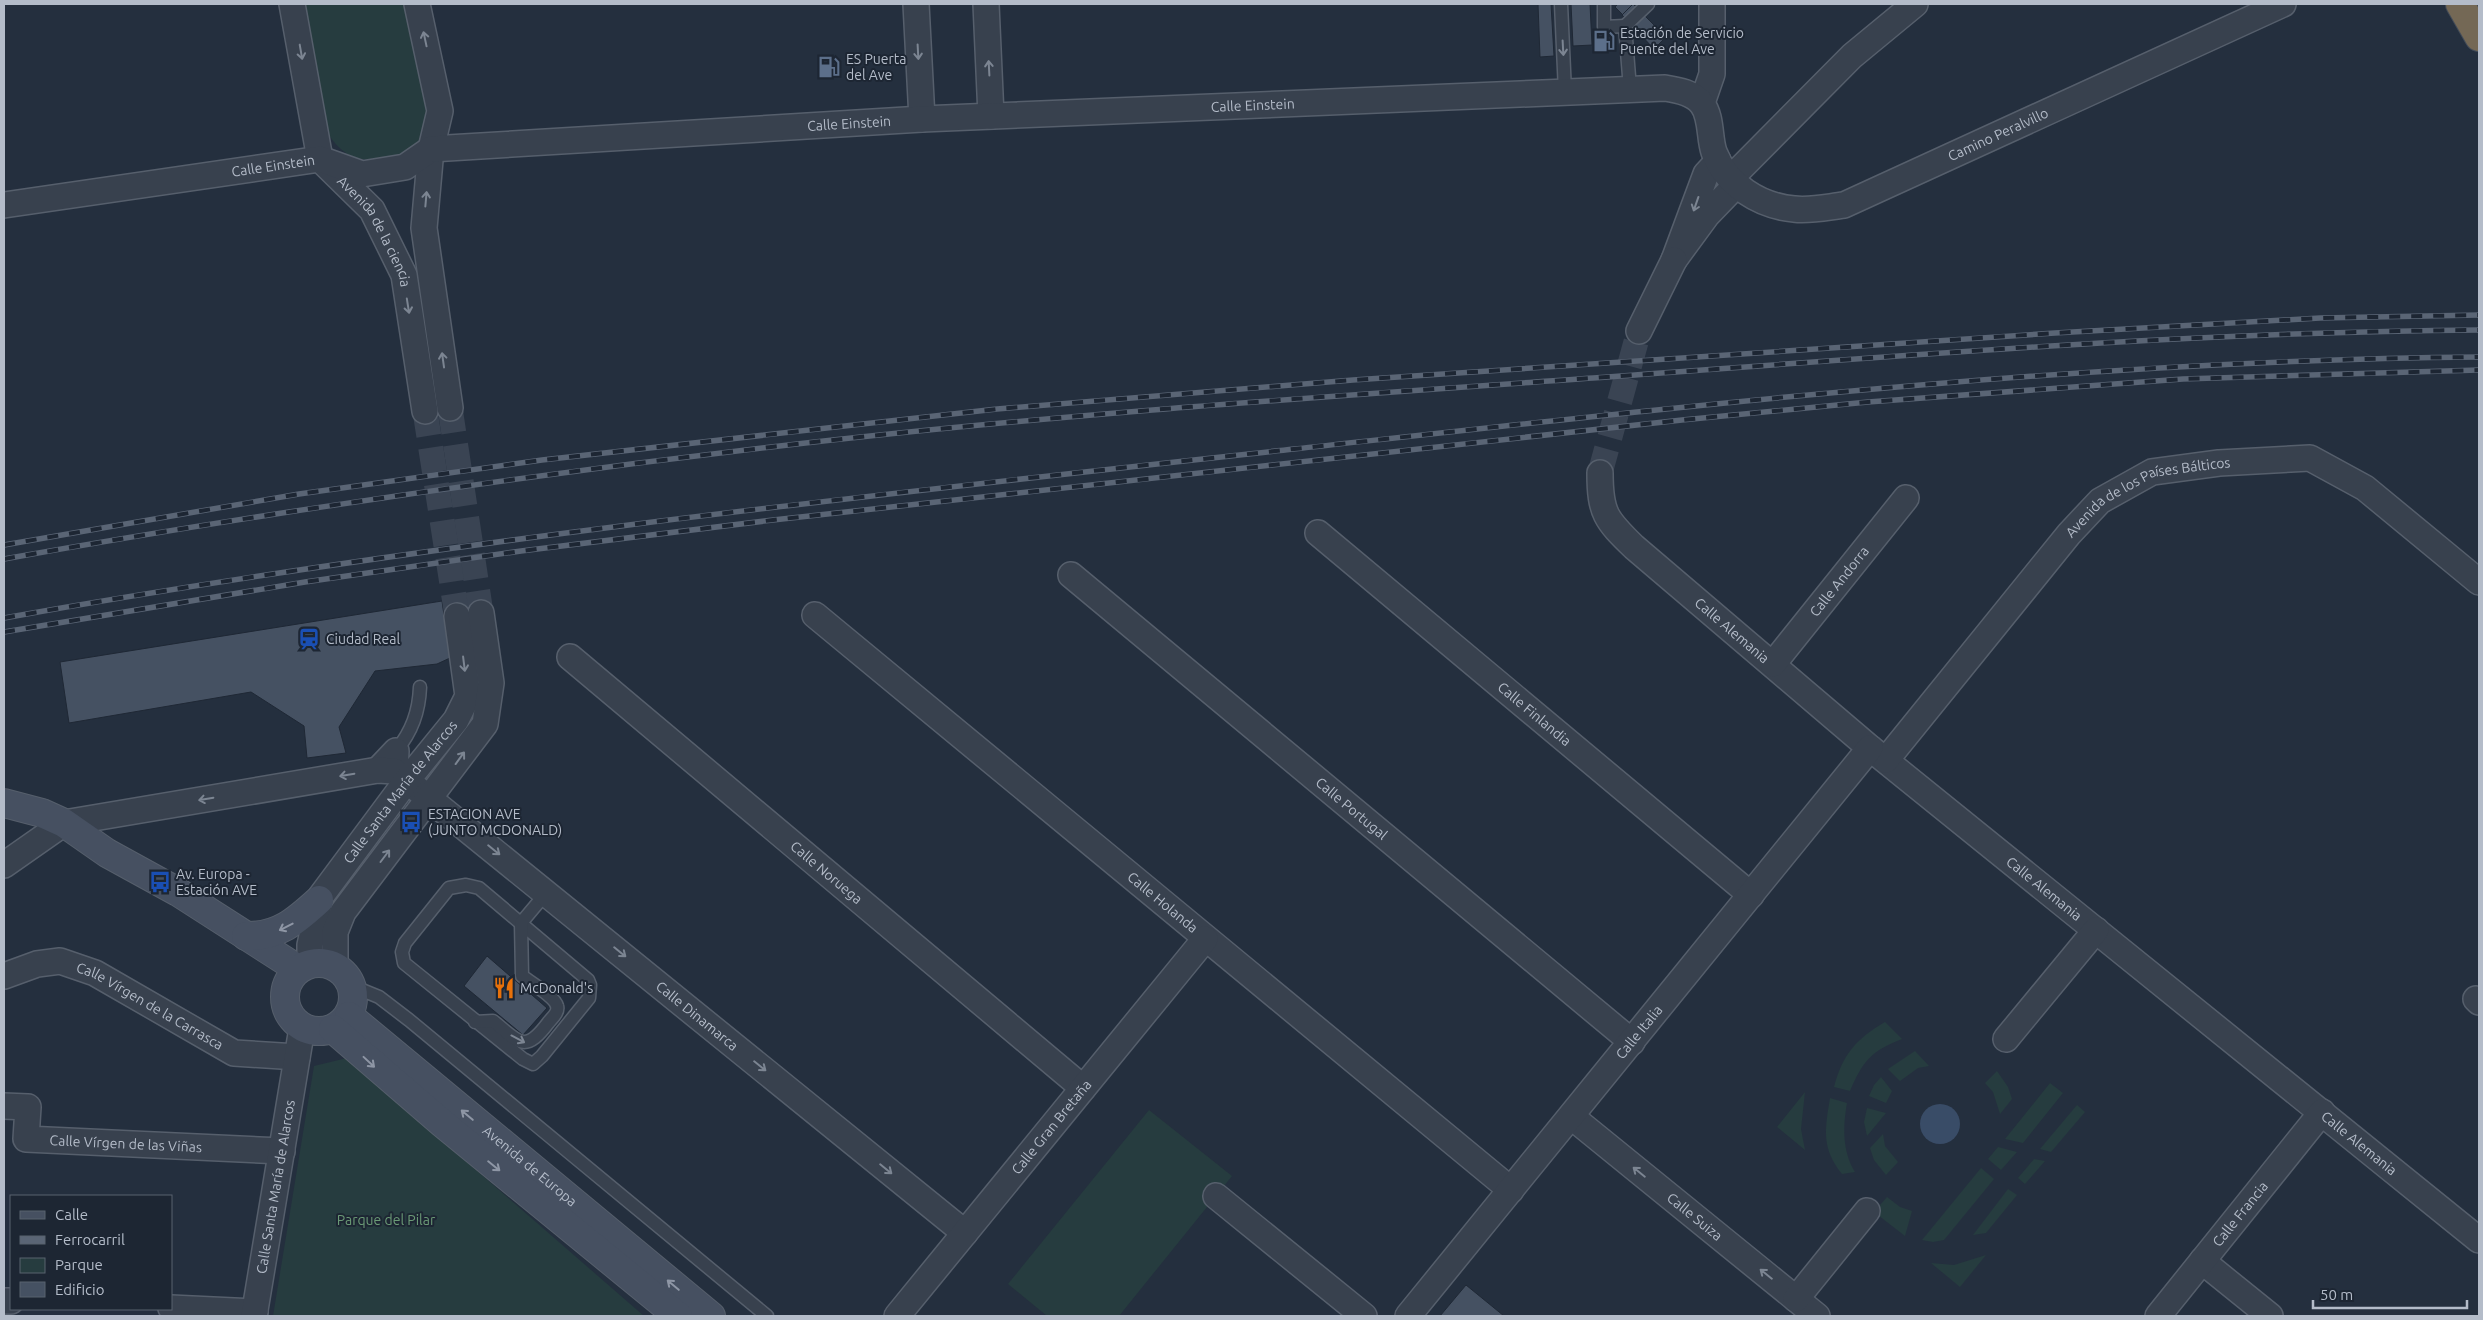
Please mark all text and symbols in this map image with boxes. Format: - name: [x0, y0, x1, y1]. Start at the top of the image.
- place label: Estación de Servicio Puente del Ave: [1620, 25, 1744, 57]
- fuel station icon: Estación de Servicio Puente del Ave: [1591, 28, 1617, 54]
- one-way arrow: [419, 32, 429, 48]
- one-way arrow: [1558, 40, 1567, 56]
- one-way arrow: [296, 43, 306, 59]
- one-way arrow: [914, 44, 923, 60]
- place label: ES Puerta del Ave: [846, 51, 906, 83]
- fuel station icon: ES Puerta del Ave: [816, 54, 842, 80]
- one-way arrow: [984, 60, 993, 76]
- street label: Calle Einstein: [1210, 95, 1295, 115]
- street label: Camino Peralvillo: [1945, 105, 2051, 164]
- street label: Calle Einstein: [807, 113, 892, 134]
- street label: Calle Einstein: [230, 152, 316, 180]
- street label: Avenida de la ciencia: [334, 173, 414, 288]
- one-way arrow: [422, 191, 431, 207]
- one-way arrow: [1691, 195, 1700, 211]
- one-way arrow: [404, 297, 414, 313]
- one-way arrow: [438, 352, 448, 368]
- street label: Avenida de los Países Bálticos: [2062, 454, 2231, 541]
- street label: Calle Andorra: [1806, 543, 1872, 620]
- street label: Calle Alemania: [1692, 594, 1772, 667]
- station icon: Ciudad Real: [296, 626, 322, 652]
- place label: Ciudad Real: [326, 631, 400, 647]
- one-way arrow: [459, 656, 469, 672]
- street label: Calle Finlandia: [1494, 679, 1574, 749]
- street label: Calle Santa María de Alarcos: [340, 717, 460, 867]
- one-way arrow: [455, 751, 465, 765]
- one-way arrow: [339, 771, 355, 781]
- street label: Calle Portugal: [1312, 774, 1391, 843]
- one-way arrow: [199, 795, 215, 805]
- place label: ESTACION AVE (JUNTO MCDONALD): [428, 806, 562, 838]
- bus stop icon: ESTACION AVE (JUNTO MCDONALD): [398, 809, 424, 835]
- street label: Calle Noruega: [787, 838, 866, 907]
- one-way arrow: [488, 844, 501, 855]
- one-way arrow: [380, 849, 390, 863]
- street label: Calle Alemania: [2003, 853, 2085, 924]
- place label: Av. Europa - Estación AVE: [176, 866, 257, 898]
- bus stop icon: Av. Europa - Estación AVE: [147, 869, 173, 895]
- street label: Calle Holanda: [1124, 869, 1201, 936]
- one-way arrow: [279, 922, 294, 932]
- one-way arrow: [614, 947, 627, 958]
- street label: Calle Vírgen de la Carrasca: [74, 959, 226, 1053]
- restaurant icon: McDonald's: [491, 975, 517, 1001]
- street label: Calle Dinamarca: [653, 978, 741, 1054]
- place label: McDonald's: [520, 980, 593, 996]
- street label: Calle Italia: [1612, 1002, 1666, 1062]
- one-way arrow: [510, 1034, 525, 1044]
- one-way arrow: [362, 1056, 375, 1068]
- one-way arrow: [753, 1060, 766, 1071]
- street label: Calle Gran Bretaña: [1008, 1077, 1095, 1177]
- street label: Calle Santa María de Alarcos: [253, 1099, 298, 1275]
- street label: Calle Alemania: [2318, 1108, 2400, 1178]
- one-way arrow: [461, 1109, 474, 1120]
- street label: Avenida de Europa: [480, 1122, 580, 1210]
- street label: Calle Vírgen de las Viñas: [49, 1132, 202, 1155]
- one-way arrow: [487, 1160, 500, 1172]
- one-way arrow: [879, 1163, 892, 1174]
- one-way arrow: [1633, 1166, 1646, 1177]
- street label: Calle Francia: [2209, 1178, 2271, 1250]
- street label: Calle Suiza: [1664, 1189, 1725, 1244]
- legend: [10, 1195, 172, 1310]
- text: Calle: [55, 1206, 88, 1223]
- park label: Parque del Pilar: [337, 1212, 436, 1228]
- text: Ferrocarril: [55, 1231, 125, 1248]
- text: Parque: [55, 1256, 103, 1273]
- one-way arrow: [1759, 1269, 1772, 1280]
- scale bar: [2313, 1278, 2467, 1310]
- one-way arrow: [667, 1280, 680, 1291]
- text: Edificio: [55, 1281, 104, 1298]
- text: 50 m: [2320, 1286, 2353, 1303]

